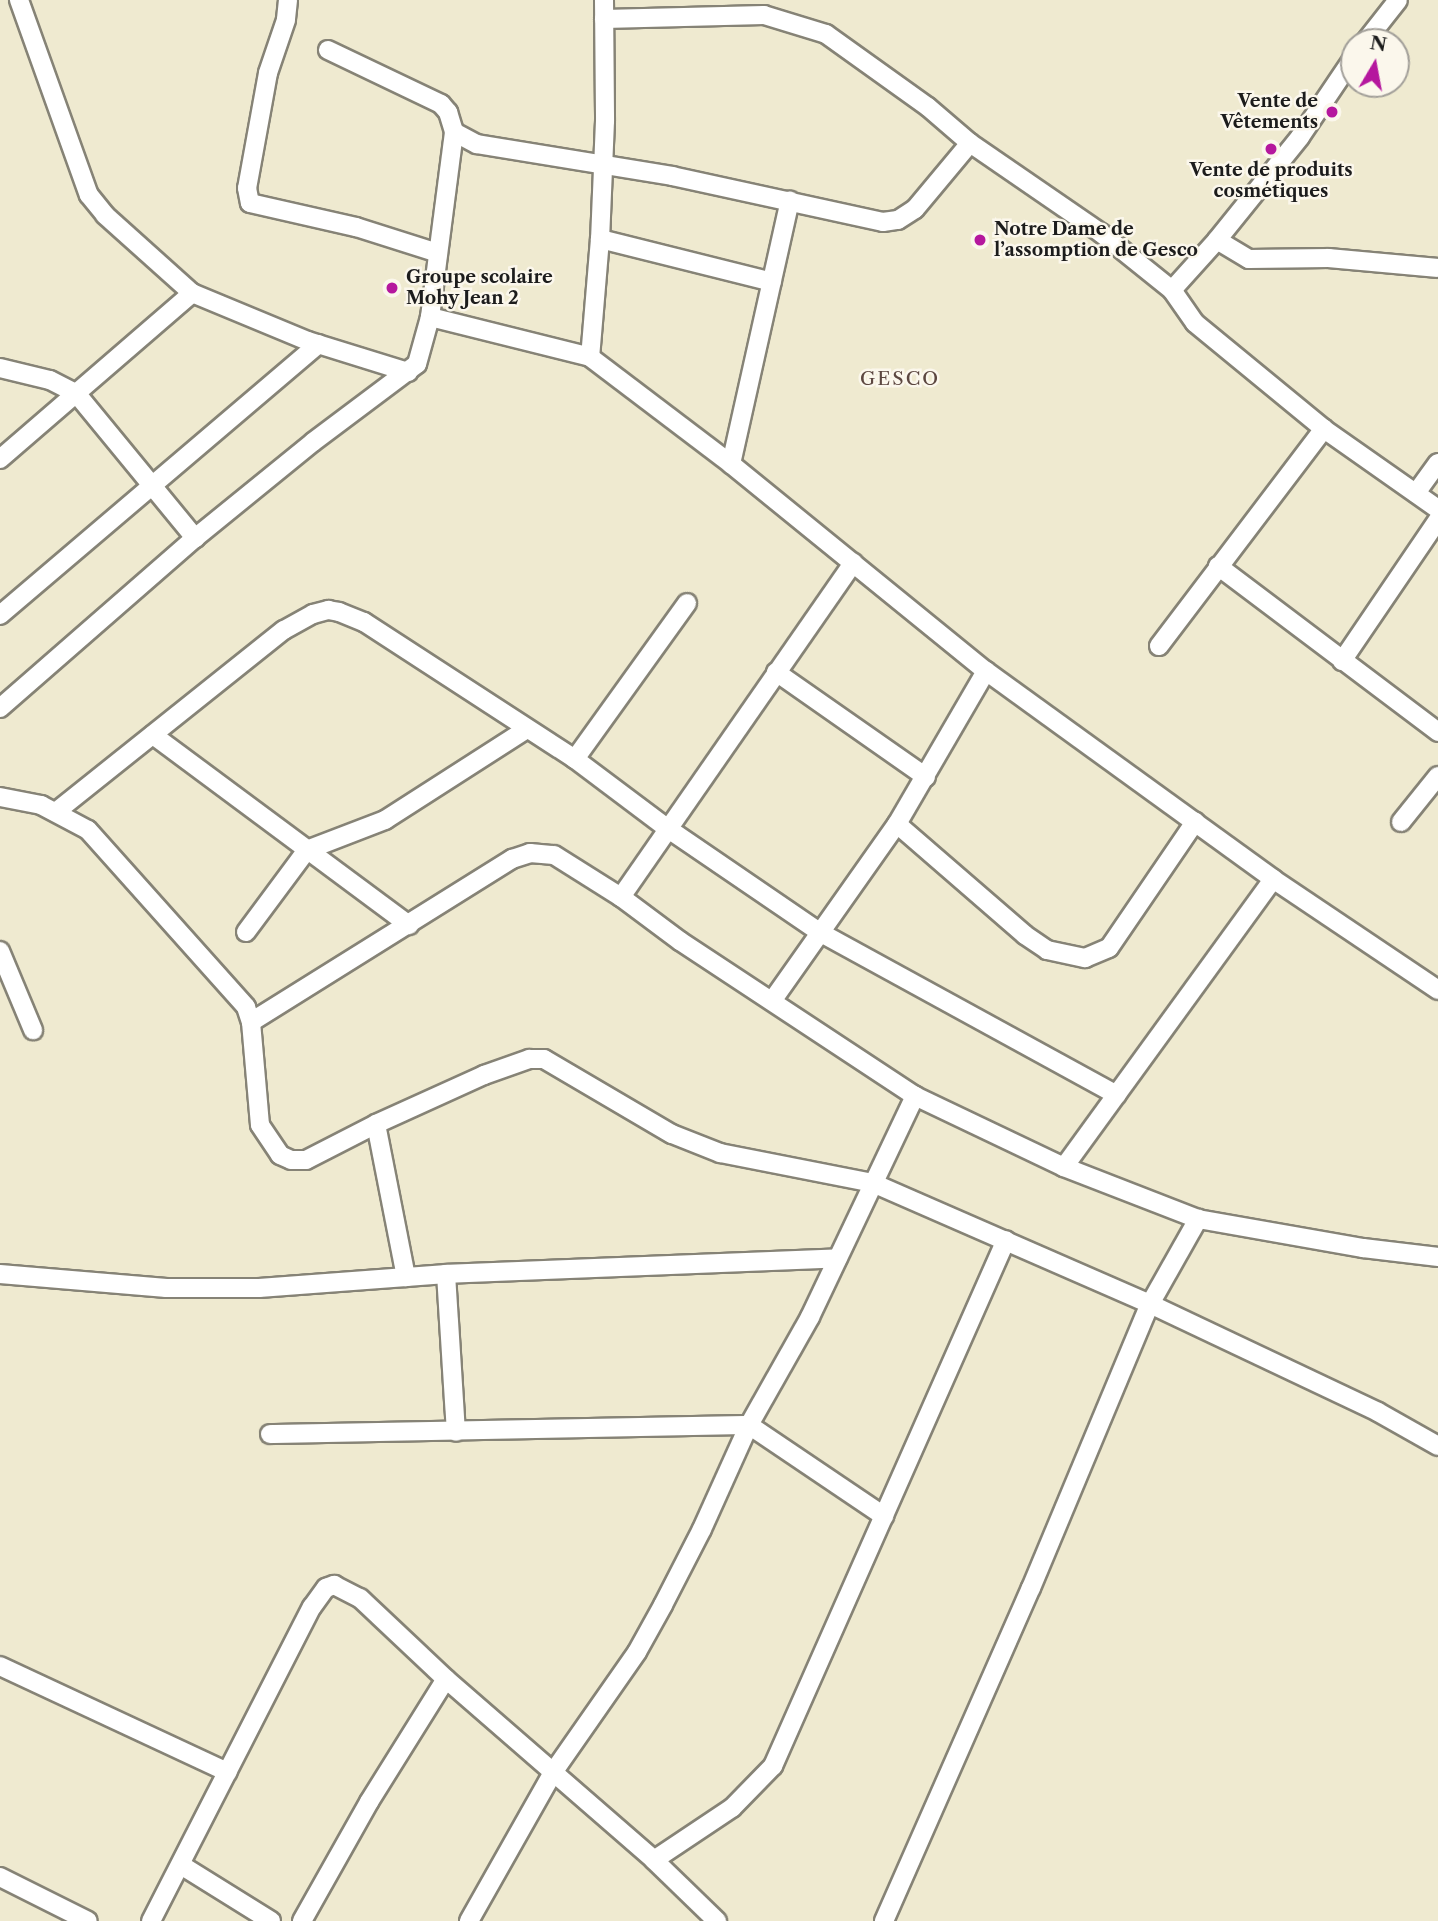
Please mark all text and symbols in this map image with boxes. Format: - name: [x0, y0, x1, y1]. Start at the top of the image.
- north arrow: [1340, 28, 1410, 98]
- text: N: [1368, 31, 1389, 57]
- place label: Vente de Vêtements: [1220, 91, 1318, 134]
- marker: Vente de Vêtements: [1324, 104, 1340, 120]
- marker: Vente de produits cosmétiques: [1263, 141, 1279, 157]
- place label: Vente de produits cosmétiques: [1189, 160, 1353, 202]
- place label: Notre Dame de l’assomption de Gesco: [994, 219, 1198, 262]
- marker: Notre Dame de l’assomption de Gesco: [972, 232, 988, 248]
- place label: Groupe scolaire Mohy Jean 2: [406, 267, 553, 310]
- marker: Groupe scolaire Mohy Jean 2: [384, 280, 400, 296]
- district label: GESCO: [861, 368, 939, 390]

